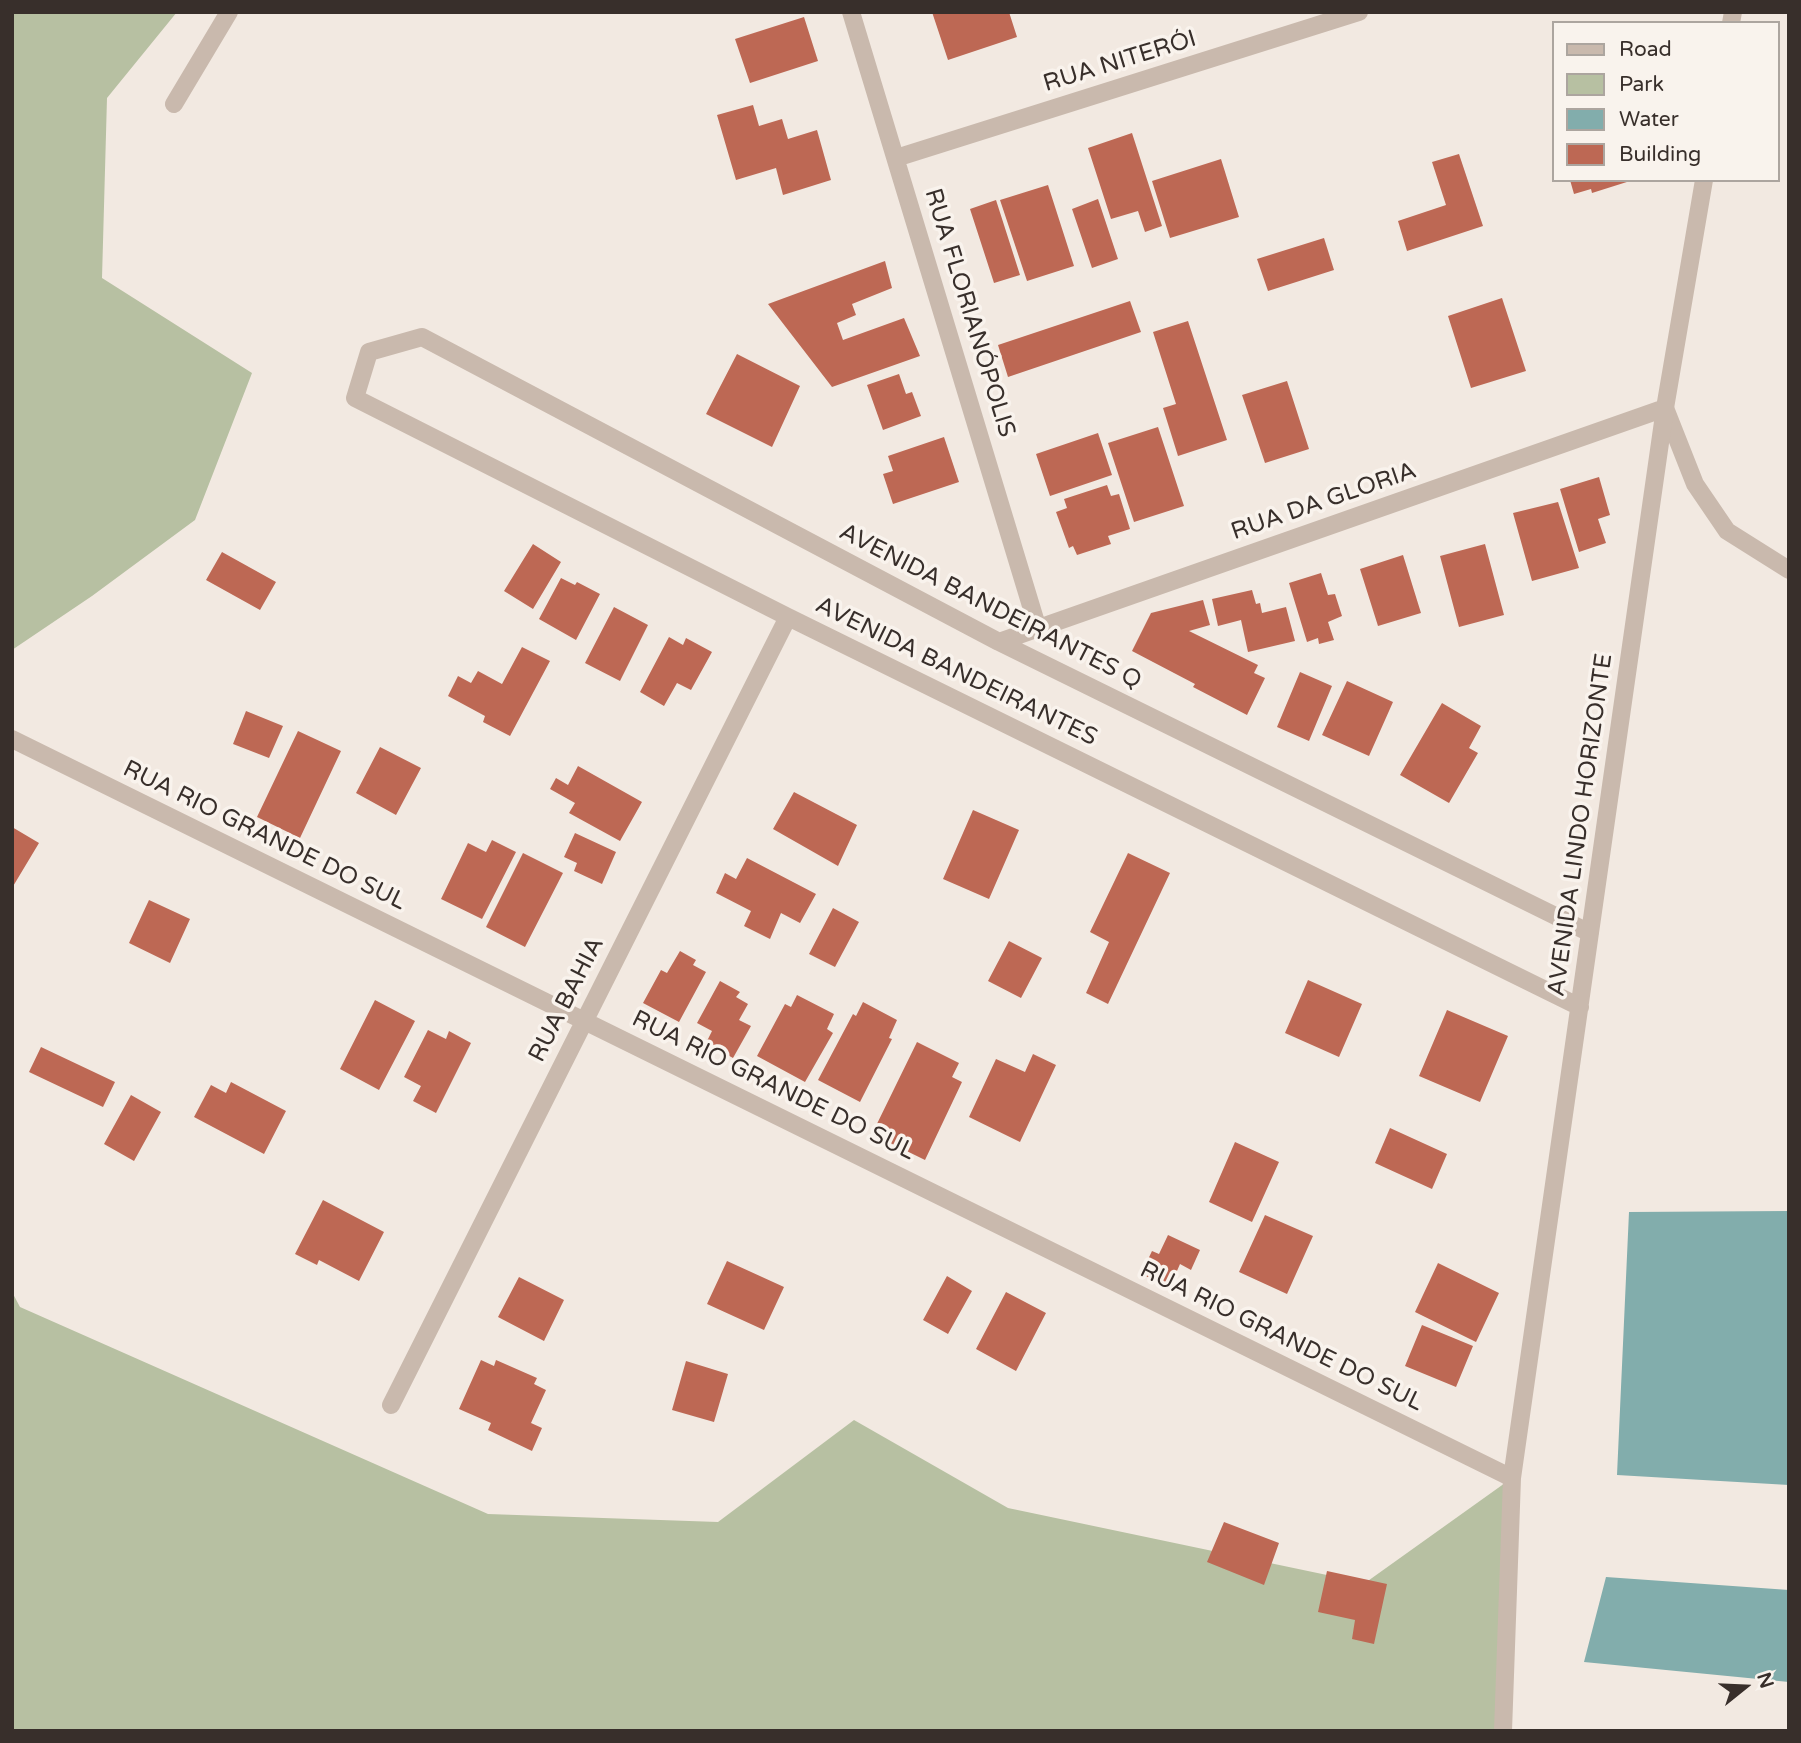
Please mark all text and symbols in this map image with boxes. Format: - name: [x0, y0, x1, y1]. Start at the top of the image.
- legend: [1552, 21, 1780, 182]
- street label: RUA NITERÓI: [1040, 25, 1200, 99]
- text: Road: [1619, 37, 1672, 62]
- text: Park: [1619, 72, 1664, 97]
- text: Water: [1619, 107, 1679, 132]
- text: Building: [1619, 142, 1701, 167]
- street label: RUA FLORIANÓPOLIS: [917, 185, 1021, 441]
- street label: RUA DA GLORIA: [1228, 457, 1420, 547]
- street label: AVENIDA BANDEIRANTES Q: [834, 518, 1146, 696]
- street label: AVENIDA BANDEIRANTES: [811, 591, 1101, 753]
- street label: AVENIDA LINDO HORIZONTE: [1543, 652, 1619, 998]
- street label: RUA RIO GRANDE DO SUL: [118, 755, 410, 917]
- street label: RUA BAHIA: [523, 933, 611, 1067]
- street label: RUA RIO GRANDE DO SUL: [627, 1005, 919, 1167]
- street label: RUA RIO GRANDE DO SUL: [1135, 1256, 1427, 1418]
- north arrow: [1710, 1652, 1780, 1722]
- text: N: [1752, 1670, 1778, 1691]

